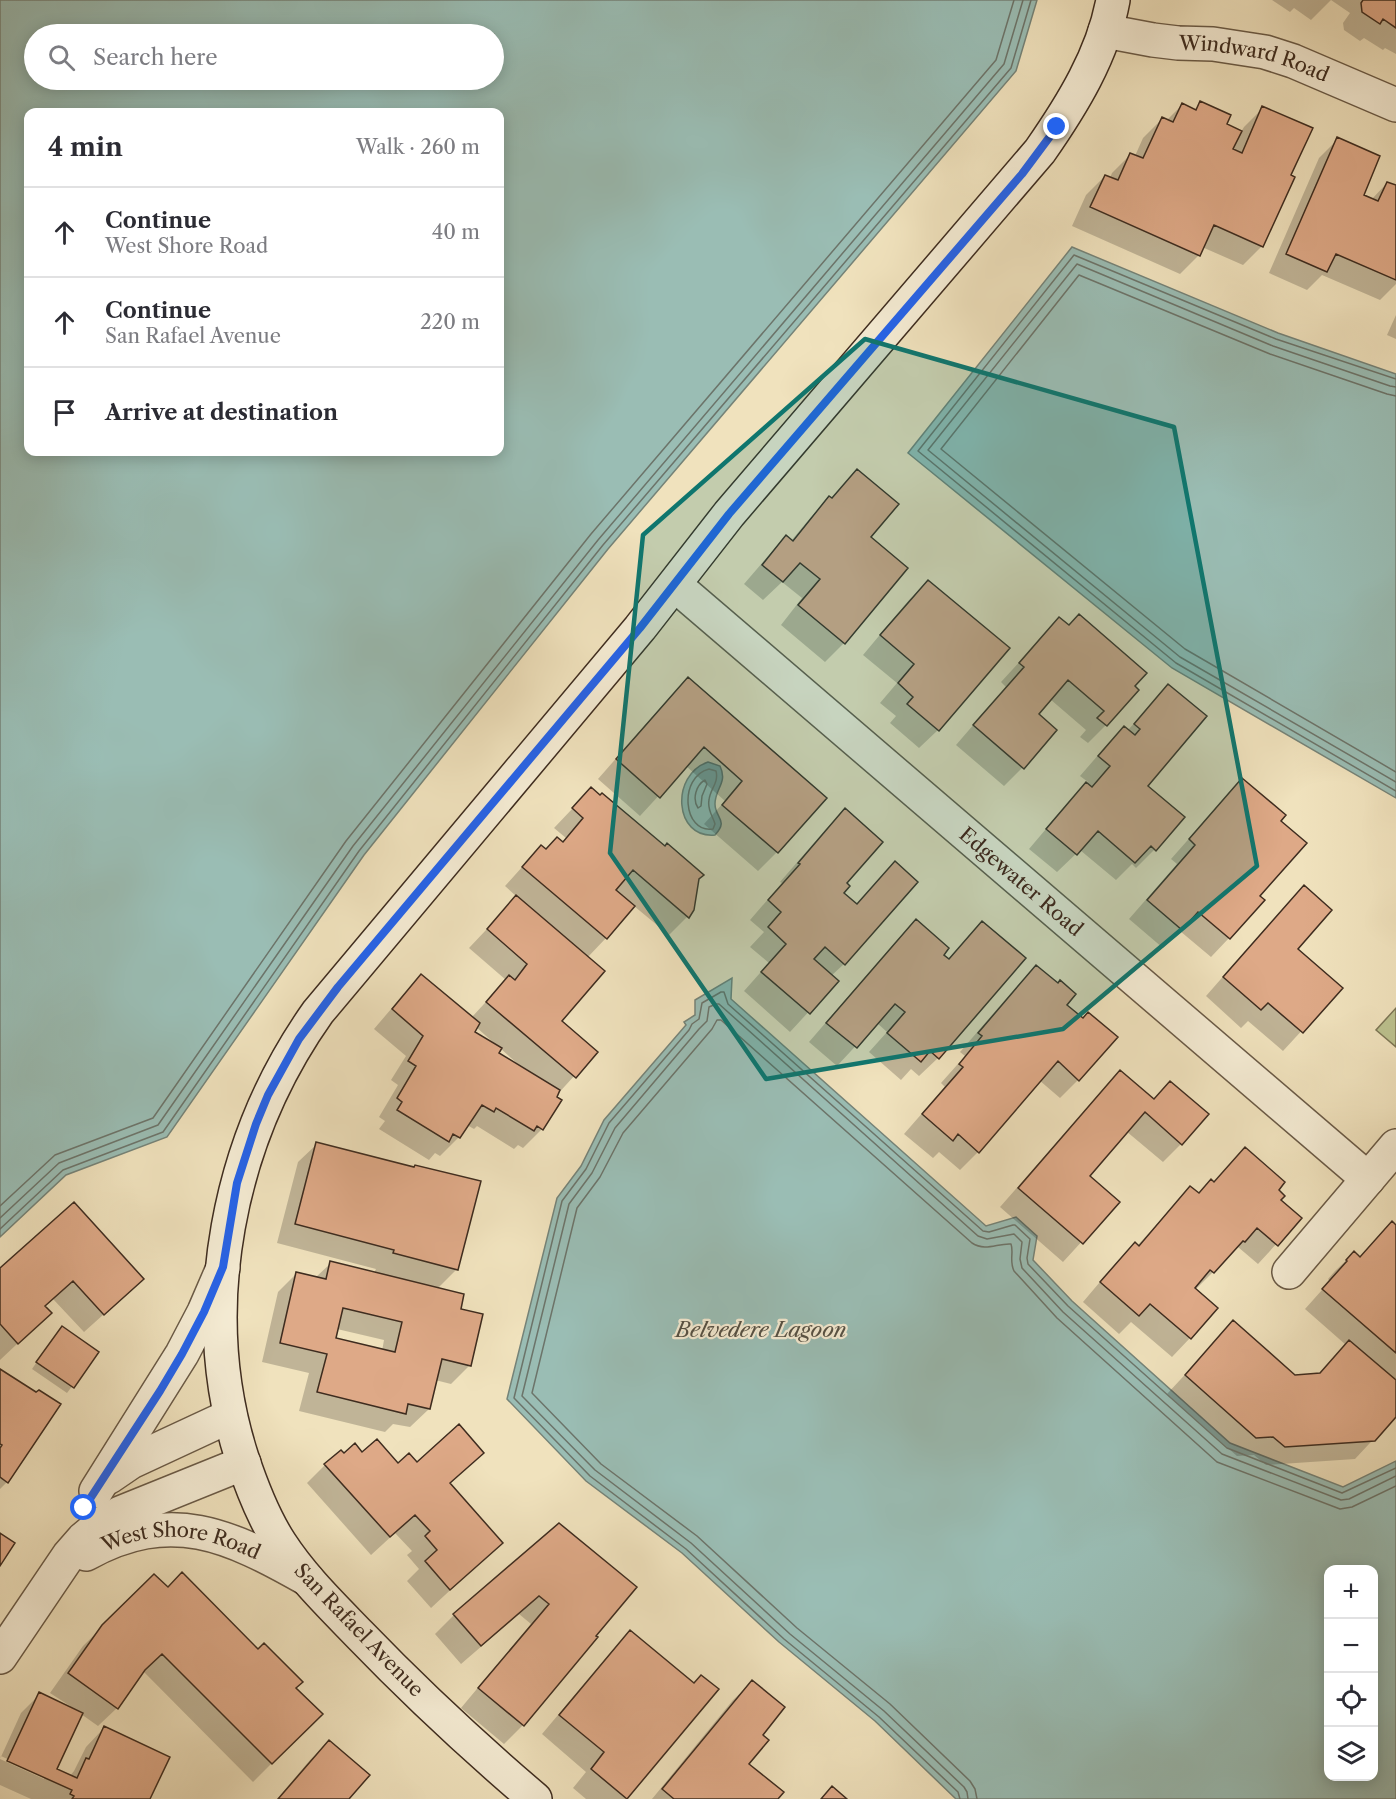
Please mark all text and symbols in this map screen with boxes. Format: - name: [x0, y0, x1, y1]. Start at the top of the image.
- search box: [24, 24, 504, 90]
- street label: Windward Road: [1178, 31, 1333, 87]
- icon: search: [45, 41, 78, 74]
- text: Search here: [93, 44, 218, 71]
- route end: [1043, 113, 1069, 139]
- text: 4 min: [48, 131, 123, 163]
- text: Walk · 260 m: [356, 135, 480, 159]
- text: Continue: [105, 207, 211, 234]
- icon: ahead: [48, 216, 81, 249]
- text: 40 m: [432, 220, 480, 244]
- text: West Shore Road: [105, 234, 268, 258]
- text: Continue: [105, 297, 211, 324]
- icon: ahead: [48, 306, 81, 339]
- text: 220 m: [420, 310, 480, 334]
- text: San Rafael Avenue: [105, 324, 281, 348]
- icon: arrive: [48, 396, 81, 429]
- text: Arrive at destination: [105, 399, 338, 426]
- street label: Edgewater Road: [955, 822, 1088, 941]
- water label: Belvedere Lagoon: [674, 1317, 846, 1342]
- route start: [70, 1494, 96, 1520]
- street label: West Shore Road: [97, 1518, 264, 1564]
- street label: San Rafael Avenue: [289, 1558, 429, 1702]
- map controls: [1324, 1565, 1378, 1781]
- button: +: [1324, 1565, 1378, 1619]
- button: −: [1324, 1619, 1378, 1673]
- button: locate: [1324, 1673, 1378, 1727]
- button: layers: [1324, 1727, 1378, 1781]

